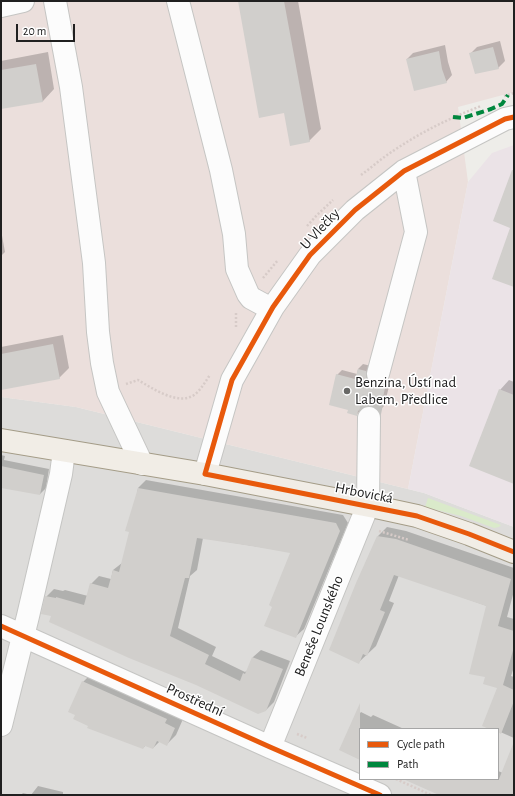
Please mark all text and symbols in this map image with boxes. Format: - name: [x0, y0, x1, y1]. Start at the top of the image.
- scale bar: [18, 16, 77, 42]
- text: 20 m: [23, 25, 46, 37]
- street label: U Vlečky: [296, 205, 344, 253]
- place label: Benzina, Ústí nad Labem, Předlice: [355, 373, 456, 408]
- marker: Benzina, Ústí nad Labem, Předlice: [342, 386, 352, 396]
- street label: Hrbovická: [333, 479, 395, 507]
- street label: Beneše Lounského: [291, 573, 347, 679]
- street label: Prostřední: [163, 679, 227, 721]
- legend: [359, 728, 499, 780]
- text: Cycle path: [397, 738, 445, 750]
- text: Path: [397, 758, 419, 770]

